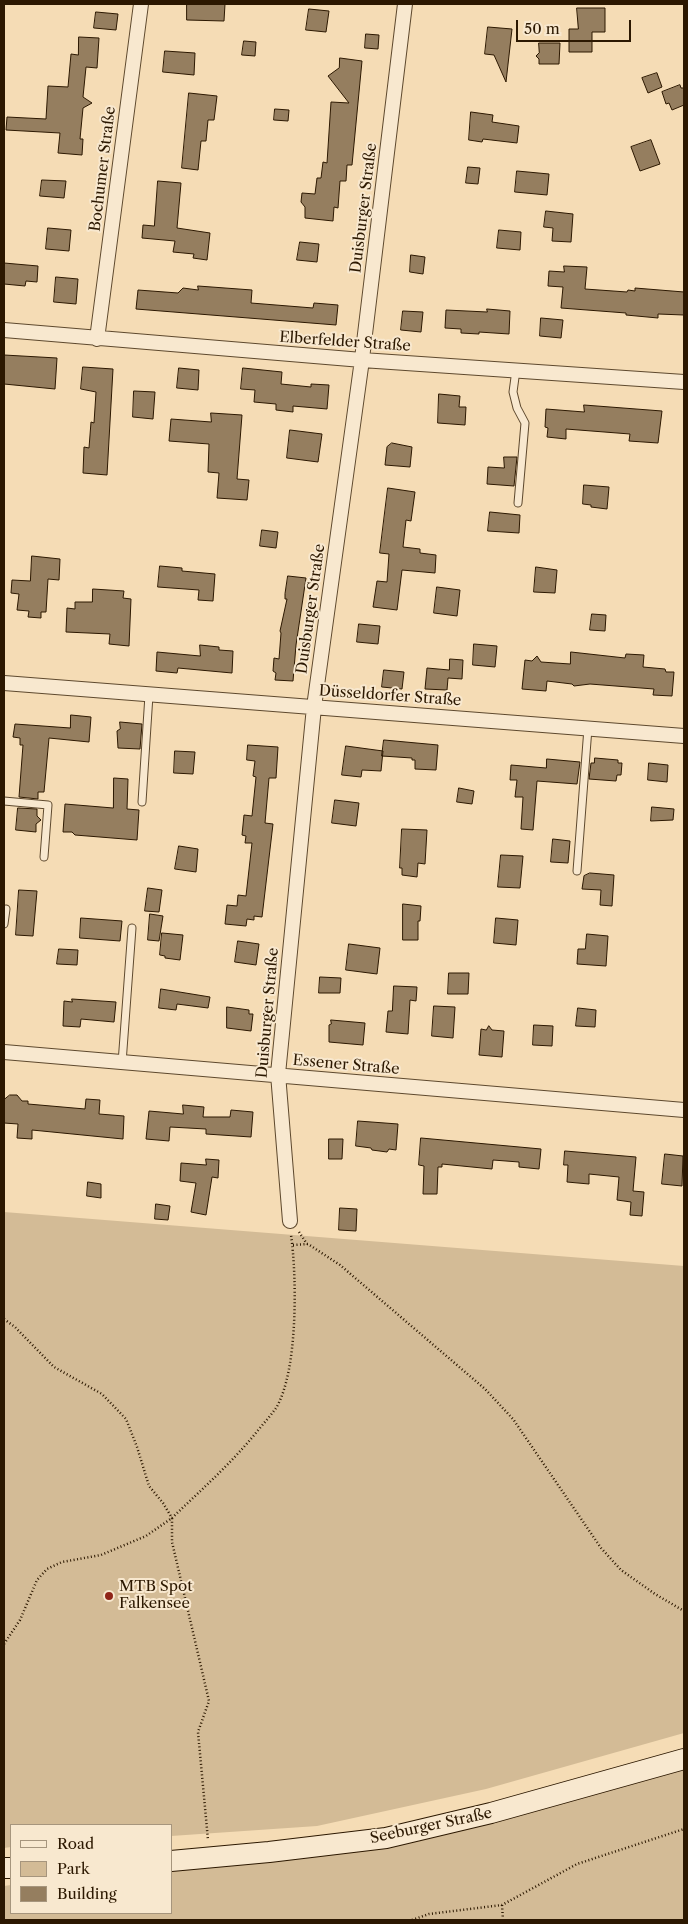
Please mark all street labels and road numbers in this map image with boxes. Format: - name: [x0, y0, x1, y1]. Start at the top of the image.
- street label: Bochumer Straße: [86, 105, 120, 233]
- street label: Duisburger Straße: [347, 142, 381, 274]
- street label: Elberfelder Straße: [279, 328, 411, 356]
- street label: Duisburger Straße: [293, 543, 329, 675]
- street label: Düsseldorfer Straße: [318, 682, 462, 710]
- street label: Duisburger Straße: [253, 947, 283, 1079]
- street label: Essener Straße: [292, 1051, 400, 1079]
- street label: Seeburger Straße: [368, 1804, 494, 1848]

